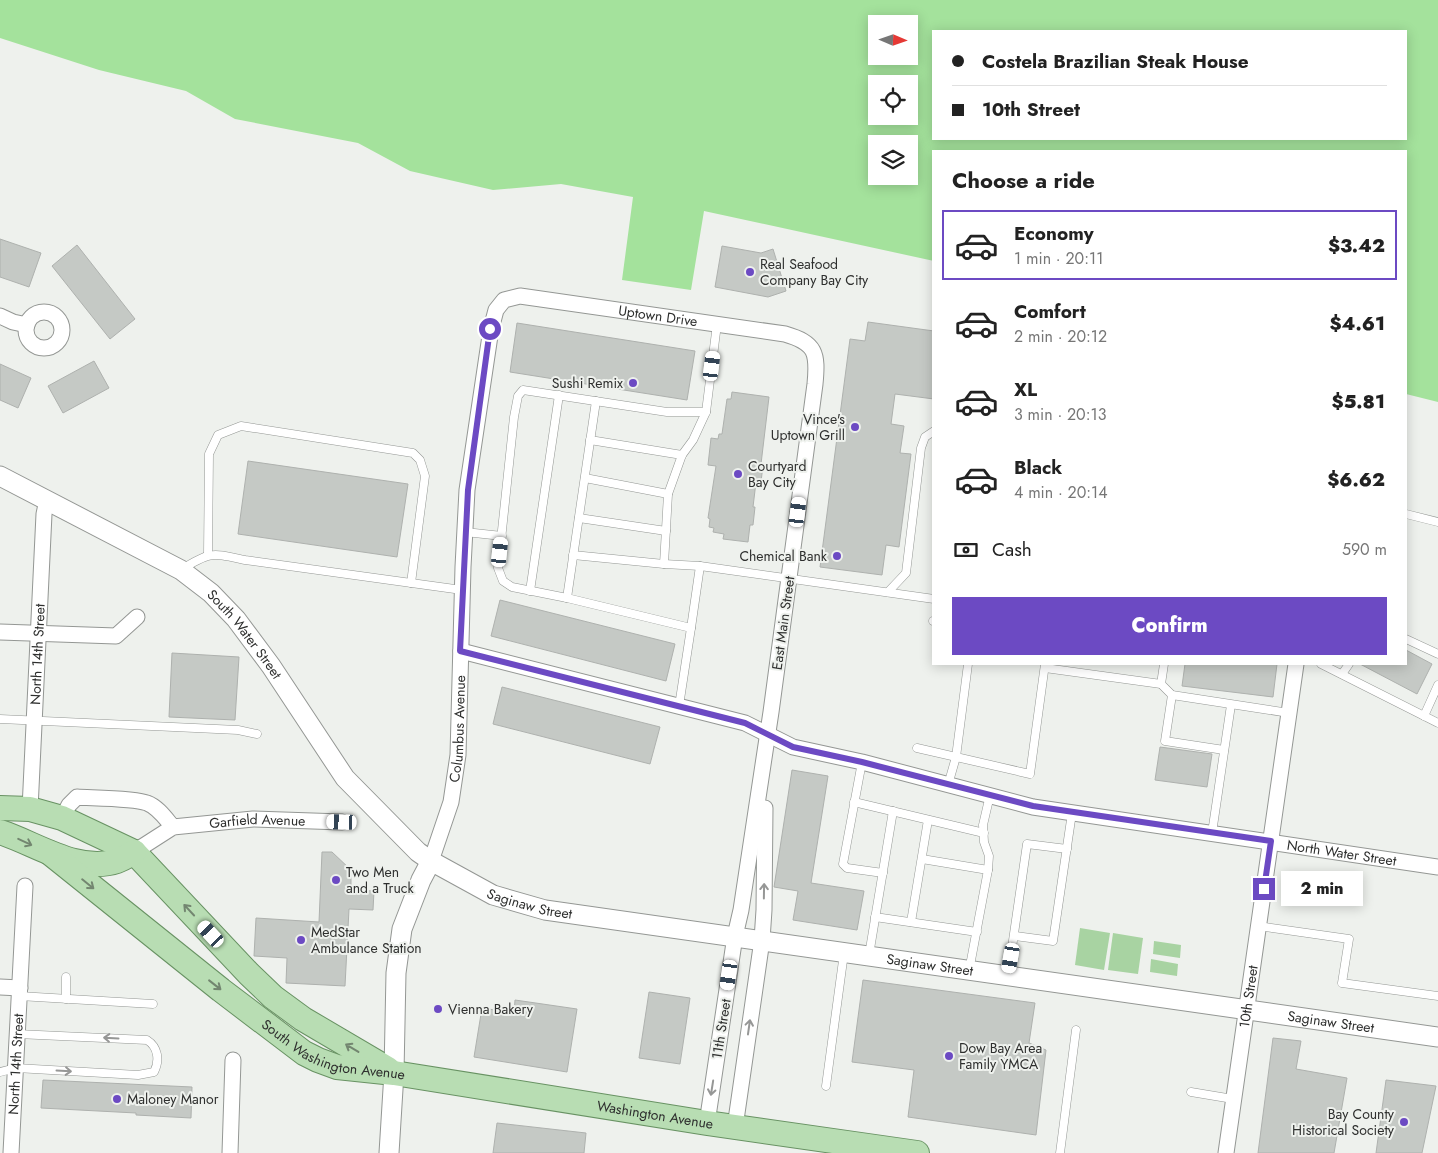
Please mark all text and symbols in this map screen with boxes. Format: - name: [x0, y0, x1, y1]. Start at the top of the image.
- north arrow: [868, 15, 918, 65]
- map controls: [868, 15, 918, 185]
- text: Costela Brazilian Steak House: [982, 48, 1249, 75]
- button: locate: [868, 75, 918, 125]
- text: 10th Street: [982, 96, 1080, 123]
- button: layers: [868, 135, 918, 185]
- text: Choose a ride: [952, 164, 1095, 196]
- text: Economy: [1014, 220, 1094, 247]
- icon: car: [954, 223, 999, 268]
- text: $3.42: [1328, 232, 1385, 259]
- text: 1 min · 20:11: [1014, 247, 1103, 270]
- place label: Real Seafood Company Bay City: [760, 254, 869, 290]
- marker: Real Seafood Company Bay City: [744, 266, 756, 278]
- text: Comfort: [1014, 298, 1086, 325]
- street label: Uptown Drive: [617, 300, 699, 331]
- icon: car: [954, 301, 999, 346]
- text: $4.61: [1330, 310, 1385, 337]
- route start: [479, 318, 501, 340]
- text: 2 min · 20:12: [1014, 325, 1107, 348]
- car: [702, 350, 721, 382]
- place label: Sushi Remix: [552, 373, 623, 393]
- text: XL: [1014, 376, 1037, 403]
- marker: Sushi Remix: [627, 377, 639, 389]
- icon: car: [954, 379, 999, 424]
- text: $5.81: [1332, 388, 1385, 415]
- text: 3 min · 20:13: [1014, 403, 1106, 426]
- place label: Vince's Uptown Grill: [771, 409, 845, 445]
- marker: Vince's Uptown Grill: [849, 421, 861, 433]
- text: Black: [1014, 454, 1062, 481]
- place label: Courtyard Bay City: [748, 456, 806, 492]
- icon: car: [954, 457, 999, 502]
- text: $6.62: [1327, 466, 1385, 493]
- marker: Courtyard Bay City: [732, 468, 744, 480]
- text: 4 min · 20:14: [1014, 481, 1108, 504]
- car: [788, 496, 807, 528]
- car: [490, 536, 509, 568]
- icon: cash: [952, 536, 980, 564]
- text: Cash: [992, 536, 1032, 563]
- text: 590 m: [1342, 538, 1387, 561]
- place label: Chemical Bank: [739, 546, 828, 566]
- marker: Chemical Bank: [831, 550, 843, 562]
- street label: East Main Street: [767, 574, 800, 671]
- street label: South Water Street: [203, 585, 287, 683]
- button: Confirm: [952, 597, 1387, 655]
- street label: North 14th Street: [25, 603, 50, 705]
- street label: Columbus Avenue: [444, 675, 470, 784]
- street label: Garfield Avenue: [208, 809, 306, 833]
- car: [326, 814, 357, 830]
- street label: North Water Street: [1285, 835, 1398, 871]
- one-way arrow: [17, 838, 32, 847]
- place label: Two Men and a Truck: [346, 862, 414, 898]
- callout: 2 min: [1282, 872, 1364, 906]
- marker: Two Men and a Truck: [330, 874, 342, 886]
- text: 2 min: [1301, 877, 1343, 900]
- one-way arrow: [81, 878, 94, 889]
- route end: [1253, 878, 1275, 900]
- street label: Saginaw Street: [483, 883, 574, 924]
- one-way arrow: [759, 884, 769, 900]
- one-way arrow: [183, 904, 195, 916]
- car: [195, 918, 226, 950]
- place label: MedStar Ambulance Station: [311, 922, 422, 958]
- marker: MedStar Ambulance Station: [295, 934, 307, 946]
- car: [1001, 942, 1020, 974]
- street label: Saginaw Street: [885, 949, 975, 981]
- car: [719, 959, 738, 991]
- street label: 10th Street: [1234, 963, 1263, 1029]
- one-way arrow: [208, 980, 221, 991]
- street label: 11th Street: [706, 997, 736, 1061]
- place label: Vienna Bakery: [448, 999, 534, 1019]
- marker: Vienna Bakery: [432, 1003, 444, 1015]
- street label: Saginaw Street: [1286, 1006, 1376, 1038]
- street label: North 14th Street: [3, 1012, 28, 1115]
- street label: South Washington Avenue: [257, 1014, 406, 1085]
- one-way arrow: [744, 1019, 754, 1035]
- one-way arrow: [103, 1034, 119, 1043]
- place label: Dow Bay Area Family YMCA: [959, 1038, 1042, 1074]
- one-way arrow: [345, 1042, 359, 1052]
- marker: Dow Bay Area Family YMCA: [943, 1050, 955, 1062]
- one-way arrow: [56, 1066, 72, 1075]
- one-way arrow: [707, 1080, 717, 1096]
- place label: Maloney Manor: [127, 1089, 219, 1109]
- marker: Maloney Manor: [111, 1093, 123, 1105]
- street label: Washington Avenue: [596, 1096, 715, 1134]
- place label: Bay County Historical Society: [1292, 1104, 1395, 1140]
- marker: Bay County Historical Society: [1398, 1116, 1410, 1128]

